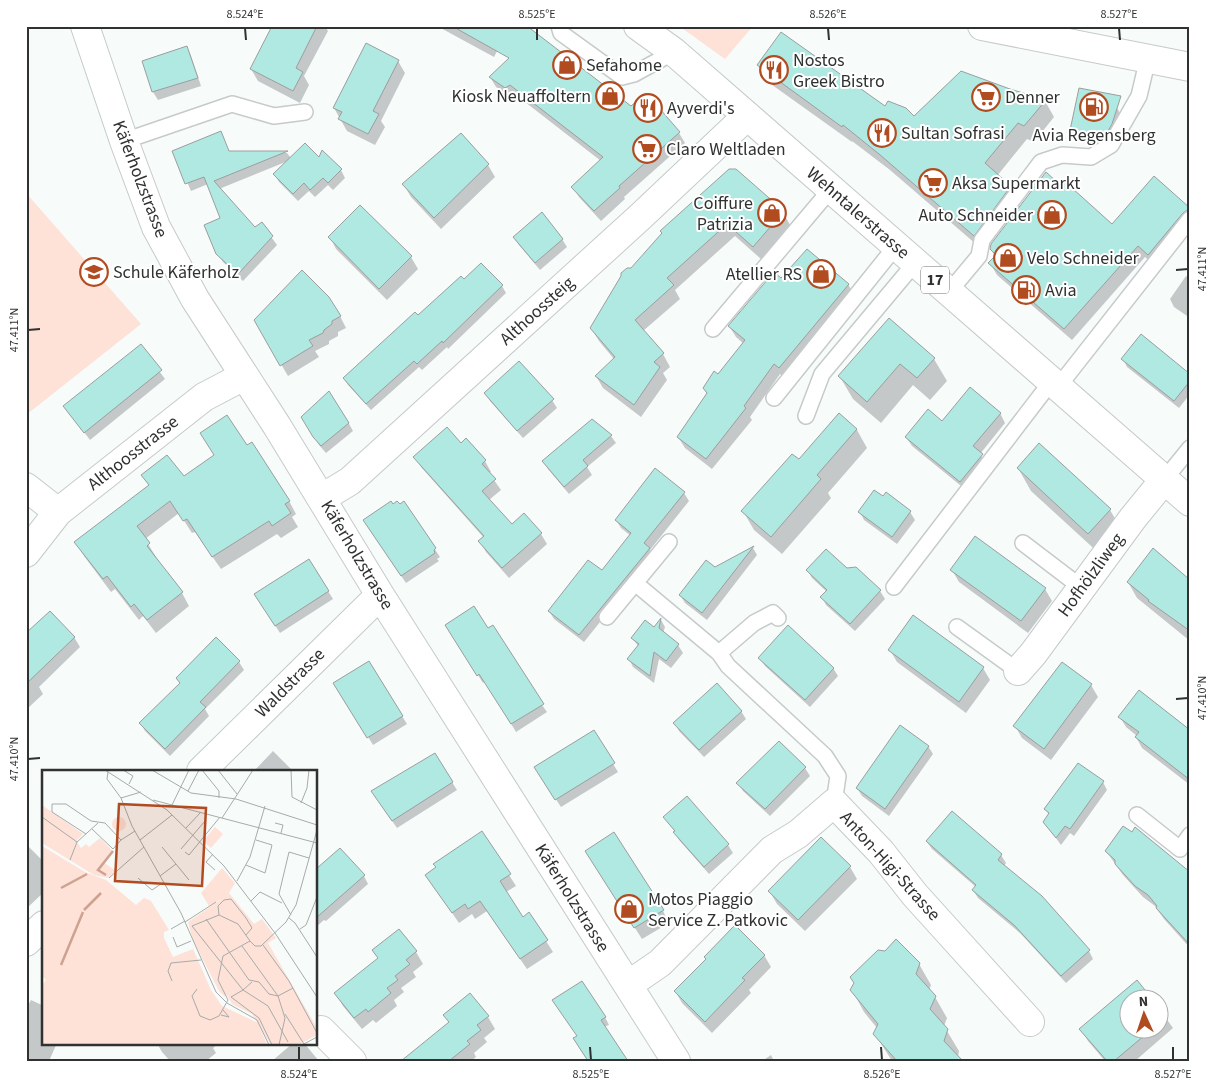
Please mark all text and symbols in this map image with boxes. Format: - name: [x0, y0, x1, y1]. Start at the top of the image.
- text: 8.524°E: [226, 6, 264, 23]
- text: 8.525°E: [518, 6, 556, 23]
- text: 8.526°E: [809, 6, 847, 23]
- text: 8.527°E: [1100, 6, 1138, 23]
- place label: Nostos Greek Bistro: [793, 48, 885, 94]
- shop icon: Sefahome: [552, 50, 582, 80]
- place label: Sefahome: [586, 53, 662, 78]
- restaurant icon: Nostos Greek Bistro: [759, 55, 789, 85]
- shop icon: Kiosk Neuaffoltern: [595, 81, 625, 111]
- supermarket icon: Denner: [971, 82, 1001, 112]
- place label: Kiosk Neuaffoltern: [452, 84, 591, 109]
- place label: Denner: [1005, 85, 1061, 110]
- fuel station icon: Avia Regensberg: [1079, 92, 1109, 122]
- restaurant icon: Ayverdi's: [633, 93, 663, 123]
- place label: Ayverdi's: [667, 96, 734, 121]
- street label: Käferholzstrasse: [106, 117, 174, 241]
- restaurant icon: Sultan Sofrasi: [867, 118, 897, 148]
- place label: Sultan Sofrasi: [901, 121, 1005, 146]
- place label: Avia Regensberg: [1032, 123, 1156, 148]
- supermarket icon: Claro Weltladen: [632, 134, 662, 164]
- place label: Claro Weltladen: [666, 137, 786, 162]
- street label: Wehntalerstrasse: [801, 161, 915, 265]
- supermarket icon: Aksa Supermarkt: [918, 168, 948, 198]
- place label: Aksa Supermarkt: [952, 171, 1080, 196]
- place label: Coiffure Patrizia: [693, 191, 753, 237]
- shop icon: Coiffure Patrizia: [757, 198, 787, 228]
- shop icon: Auto Schneider: [1037, 200, 1067, 230]
- place label: Auto Schneider: [918, 203, 1034, 228]
- shop icon: Velo Schneider: [993, 243, 1023, 273]
- place label: Velo Schneider: [1027, 246, 1140, 271]
- text: 47.411°N: [1194, 247, 1211, 291]
- school or university icon: Schule Käferholz: [79, 257, 109, 287]
- shop icon: Atellier RS: [806, 259, 836, 289]
- place label: Schule Käferholz: [113, 260, 239, 285]
- place label: Atellier RS: [726, 262, 802, 287]
- road number: 17: [921, 266, 949, 294]
- street label: Althoossteig: [494, 271, 580, 351]
- fuel station icon: Avia: [1011, 275, 1041, 305]
- place label: Avia: [1045, 278, 1077, 303]
- text: 47.411°N: [6, 308, 23, 352]
- street label: Althoosstrasse: [82, 409, 184, 497]
- street label: Käferholzstrasse: [314, 496, 400, 615]
- street label: Hofhölzliweg: [1052, 528, 1130, 622]
- street label: Waldstrasse: [249, 642, 331, 724]
- text: 47.410°N: [1194, 676, 1211, 720]
- text: 47.410°N: [6, 737, 23, 781]
- inset map: [42, 770, 318, 1044]
- street label: Anton-Higi-Strasse: [834, 806, 946, 926]
- street label: Käferholzstrasse: [529, 839, 615, 957]
- place label: Motos Piaggio Service Z. Patkovic: [648, 887, 788, 933]
- shop icon: Motos Piaggio Service Z. Patkovic: [614, 894, 644, 924]
- north arrow: [1118, 990, 1168, 1040]
- text: N: [1138, 992, 1149, 1012]
- text: 8.524°E: [280, 1066, 318, 1083]
- text: 8.525°E: [572, 1066, 610, 1083]
- text: 8.526°E: [863, 1066, 901, 1083]
- text: 8.527°E: [1154, 1066, 1192, 1083]

